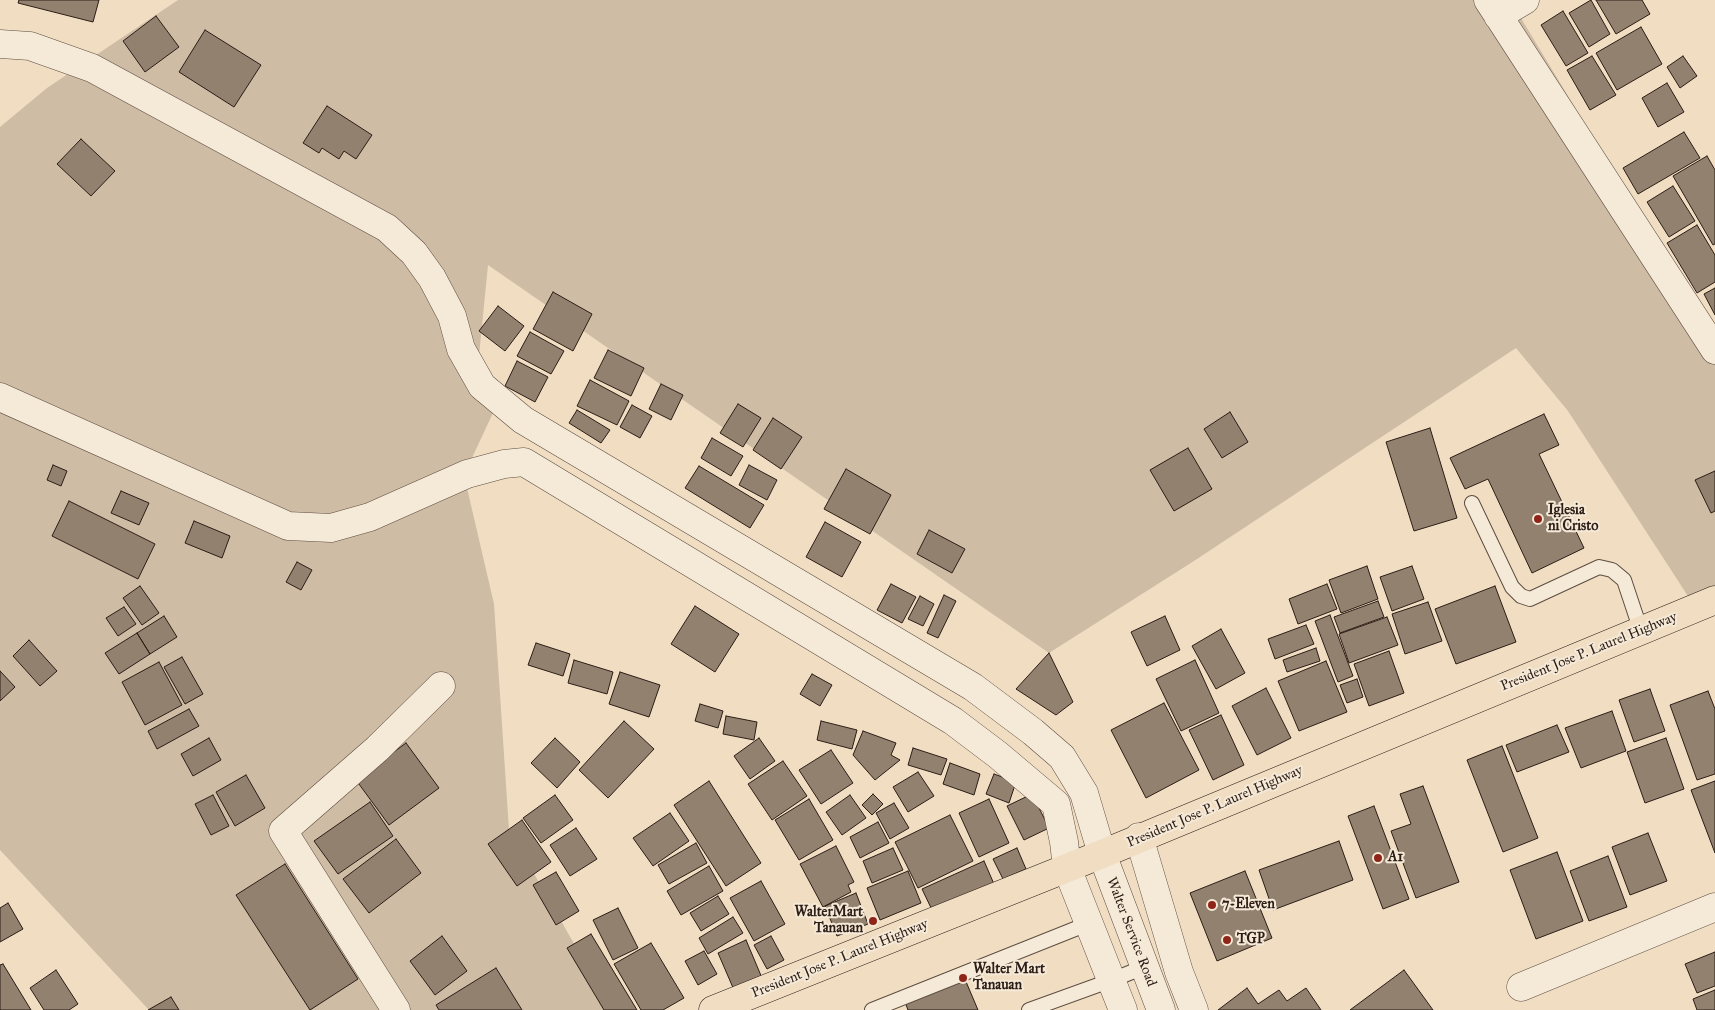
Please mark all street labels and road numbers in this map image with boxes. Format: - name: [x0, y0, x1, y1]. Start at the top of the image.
- street label: President Jose P. Laurel Highway: [1498, 609, 1680, 695]
- street label: President Jose P. Laurel Highway: [1125, 762, 1305, 852]
- street label: Walter Service Road: [1102, 875, 1160, 989]
- street label: President Jose P. Laurel Highway: [749, 916, 931, 1002]

